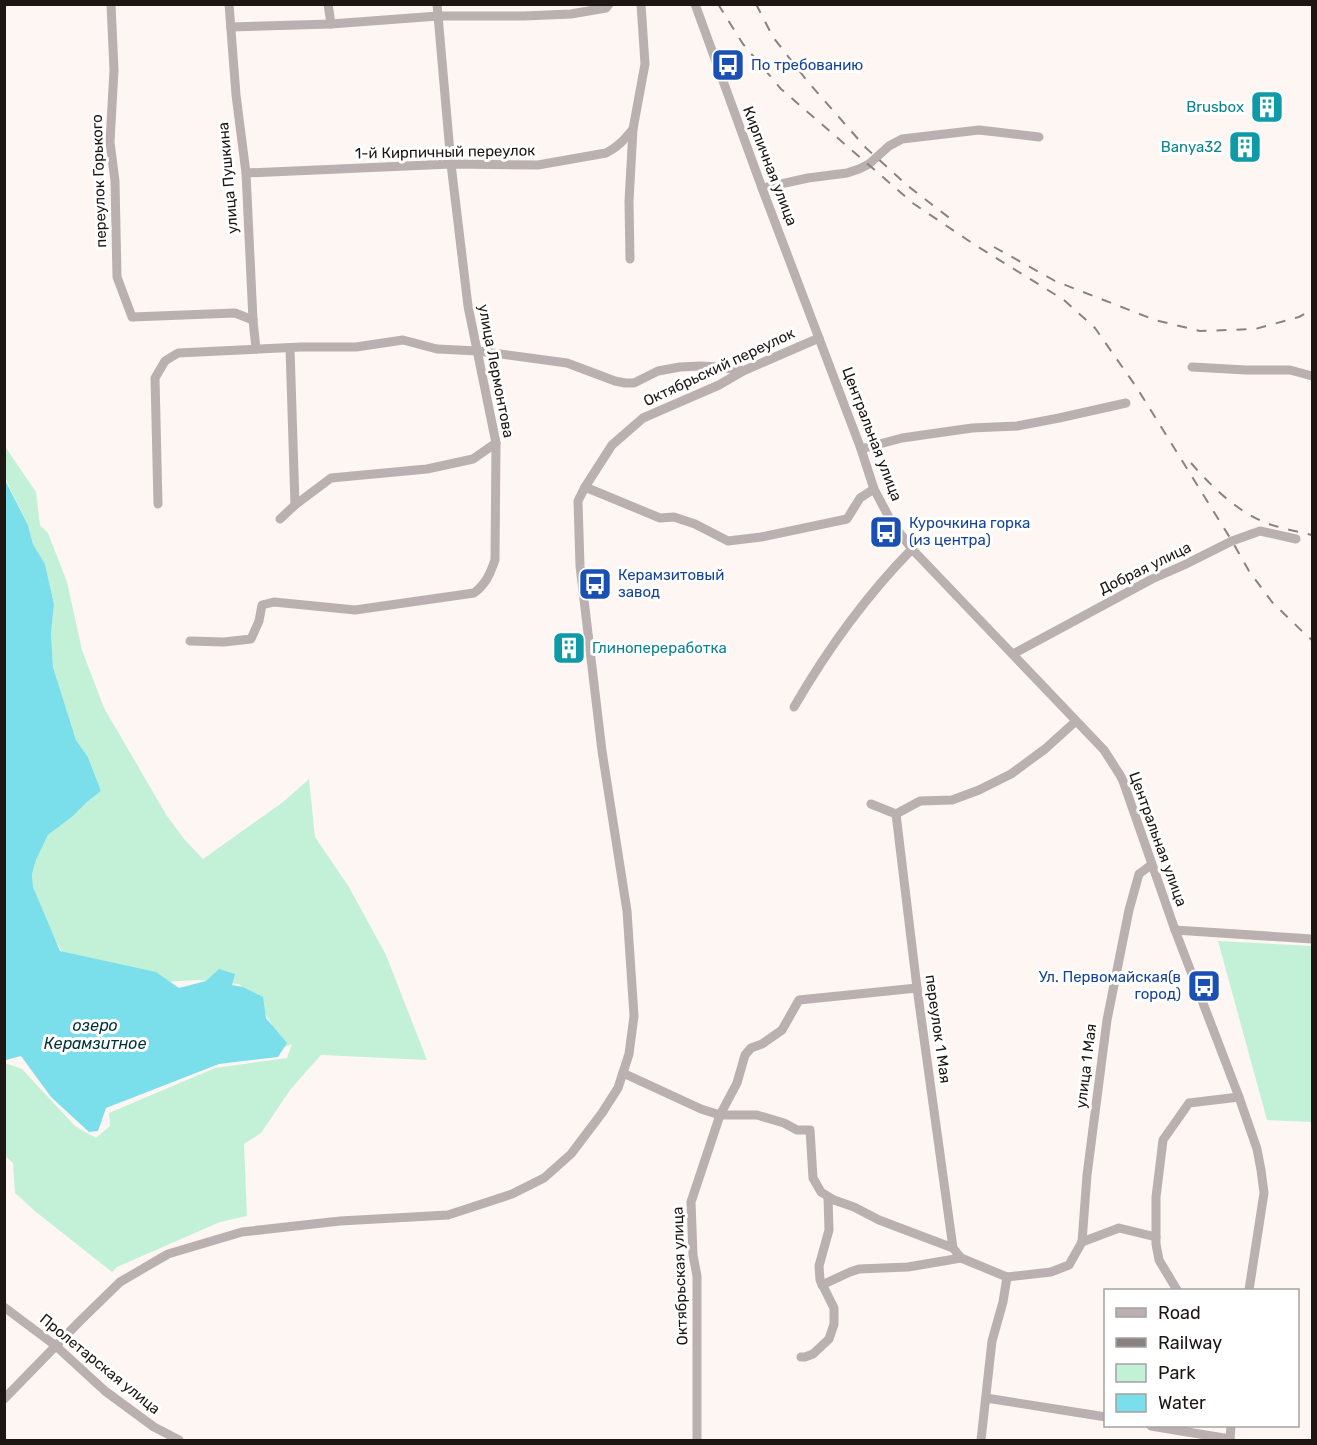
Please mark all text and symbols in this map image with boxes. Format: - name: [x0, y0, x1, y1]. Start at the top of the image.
- bus stop icon: По требованию: [710, 47, 746, 83]
- place label: По требованию: [751, 56, 863, 74]
- building icon: Brusbox: [1249, 89, 1285, 125]
- place label: Brusbox: [1186, 98, 1244, 116]
- street label: Кирпичная улица: [739, 104, 801, 228]
- street label: переулок Горького: [88, 114, 110, 248]
- street label: улица Пушкина: [214, 121, 242, 235]
- building icon: Banya32: [1227, 129, 1263, 165]
- place label: Banya32: [1161, 138, 1222, 156]
- street label: 1-й Кирпичный переулок: [355, 141, 535, 163]
- street label: улица Лермонтова: [474, 303, 518, 439]
- street label: Октябрьский переулок: [640, 324, 798, 410]
- street label: Центральная улица: [838, 364, 906, 504]
- bus stop icon: Курочкина горка (из центра): [868, 514, 904, 550]
- place label: Курочкина горка (из центра): [909, 514, 1030, 549]
- street label: Добрая улица: [1096, 538, 1194, 598]
- bus stop icon: Керамзитовый завод: [577, 566, 613, 602]
- place label: Керамзитовый завод: [618, 566, 724, 601]
- building icon: Глинопереработка: [551, 630, 587, 666]
- place label: Глинопереработка: [592, 639, 727, 657]
- street label: Центральная улица: [1125, 769, 1191, 909]
- place label: Ул. Первомайская(в город): [1039, 968, 1181, 1003]
- bus stop icon: Ул. Первомайская(в город): [1186, 968, 1222, 1004]
- street label: переулок 1 Мая: [921, 973, 955, 1085]
- water label: озеро Керамзитное: [44, 1016, 146, 1053]
- street label: улица 1 Мая: [1072, 1023, 1100, 1109]
- street label: Октябрьская улица: [669, 1206, 691, 1346]
- legend: [1104, 1289, 1299, 1427]
- text: Road: [1158, 1302, 1201, 1324]
- street label: Пролетарская улица: [36, 1310, 164, 1418]
- text: Railway: [1158, 1332, 1222, 1354]
- text: Park: [1158, 1362, 1196, 1384]
- text: Water: [1158, 1392, 1206, 1414]

